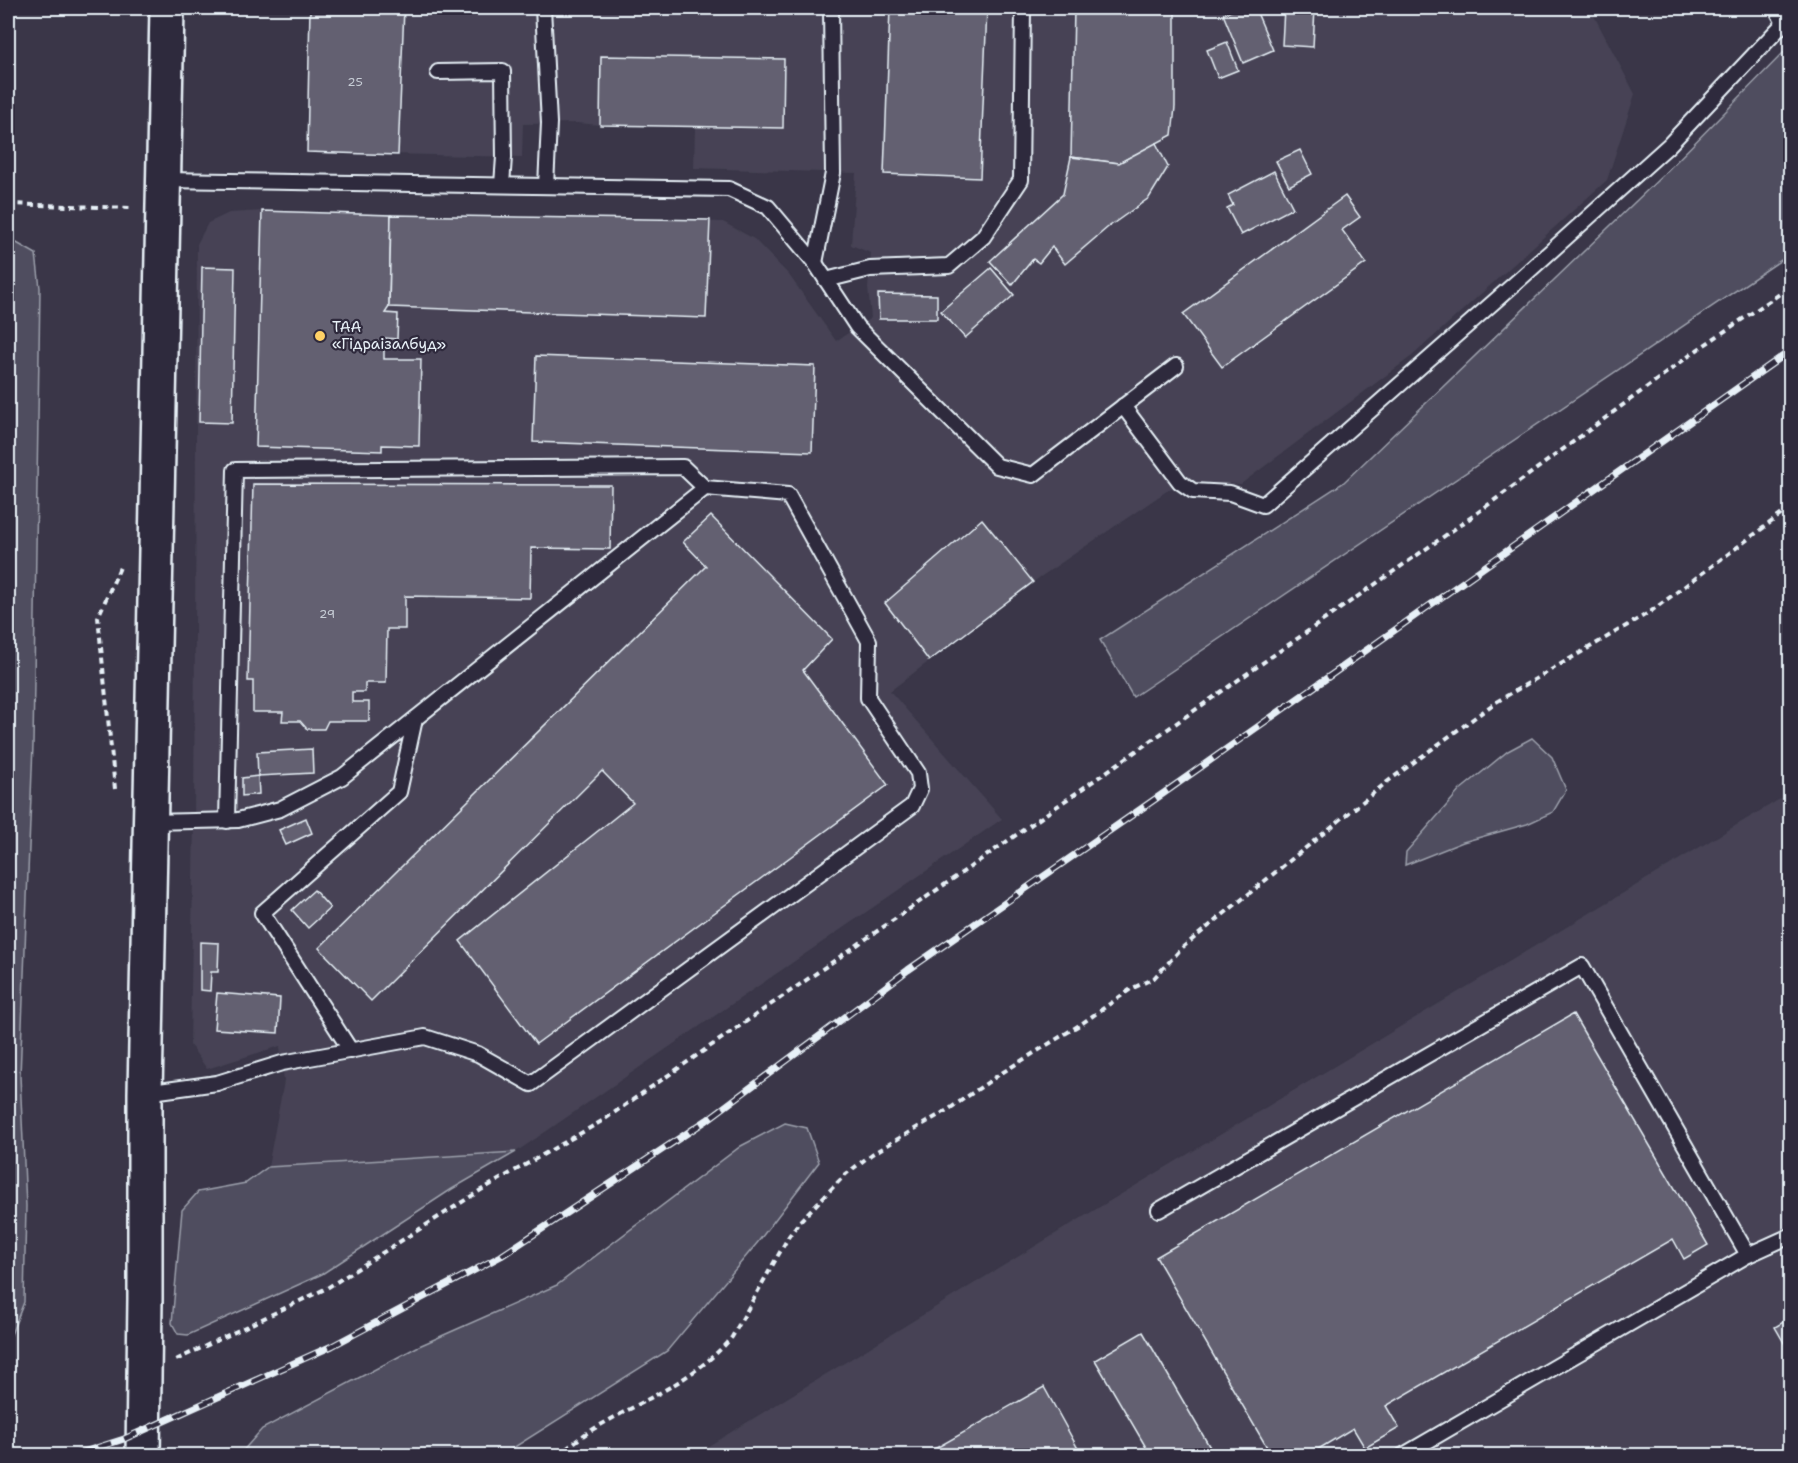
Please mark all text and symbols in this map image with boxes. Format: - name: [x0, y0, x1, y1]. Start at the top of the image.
- house number: 25: [347, 74, 363, 90]
- place label: ТАА «Гідраізалбуд»: [332, 317, 446, 354]
- marker: ТАА «Гідраізалбуд»: [313, 329, 327, 343]
- house number: 29: [319, 606, 335, 622]

